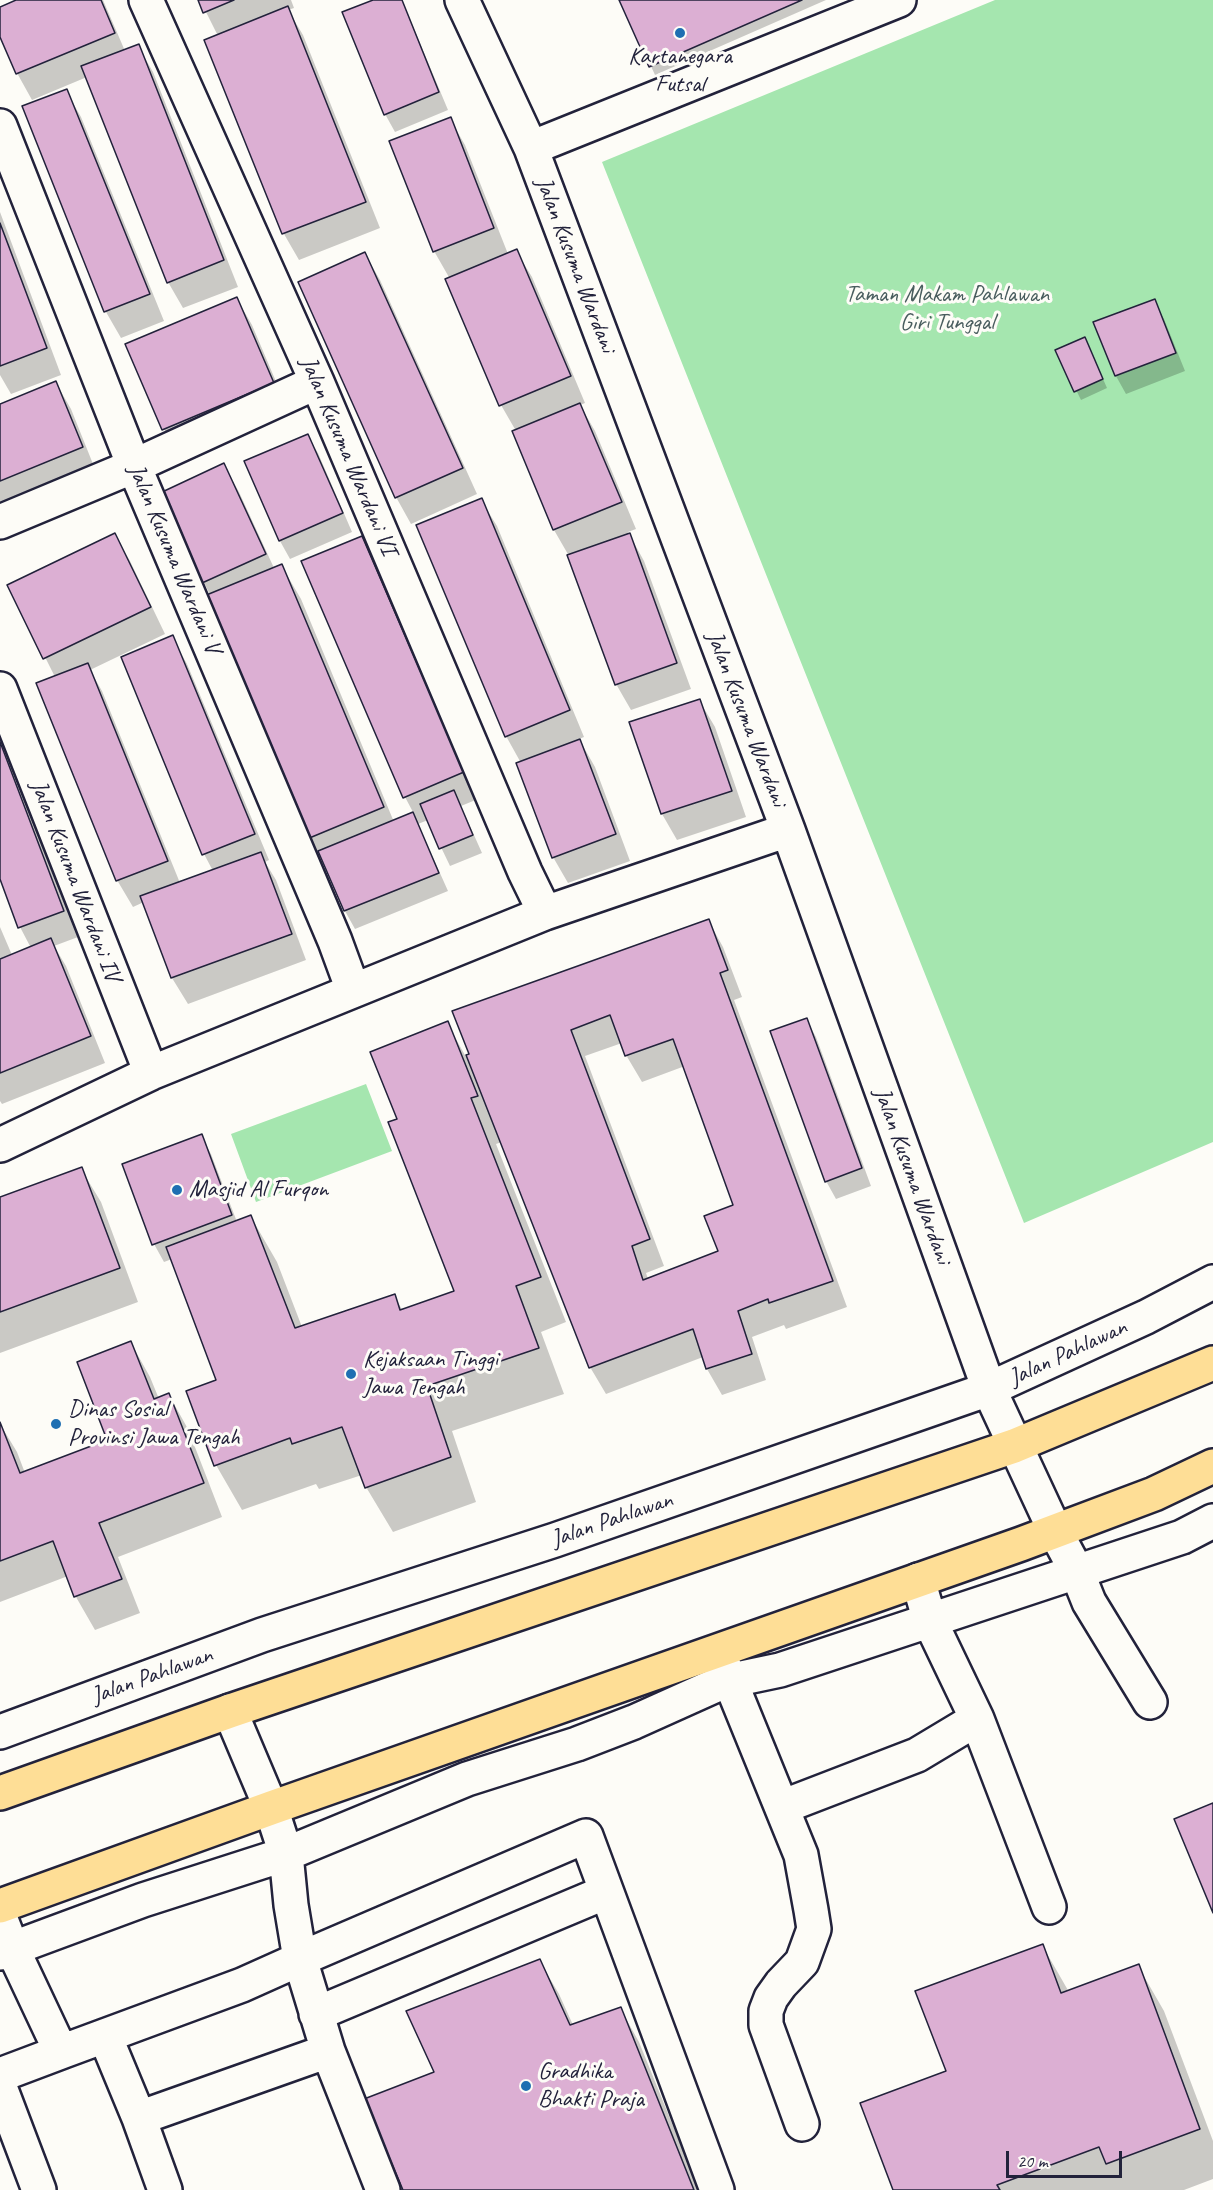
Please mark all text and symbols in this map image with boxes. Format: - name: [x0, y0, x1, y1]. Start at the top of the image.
- marker: Kartanegara Futsal: [673, 26, 687, 40]
- place label: Kartanegara Futsal: [628, 43, 732, 99]
- street label: Jalan Kusuma Wardani: [528, 173, 622, 357]
- park label: Taman Makam Pahlawan Giri Tunggal: [845, 281, 1049, 337]
- street label: Jalan Kusuma Wardani VI: [293, 353, 403, 559]
- street label: Jalan Kusuma Wardani V: [121, 460, 227, 658]
- street label: Jalan Kusuma Wardani: [699, 627, 793, 811]
- street label: Jalan Kusuma Wardani IV: [23, 776, 127, 986]
- street label: Jalan Kusuma Wardani: [867, 1084, 957, 1268]
- place label: Masjid Al Furqon: [189, 1176, 328, 1204]
- marker: Masjid Al Furqon: [170, 1183, 184, 1197]
- street label: Jalan Pahlawan: [1005, 1313, 1131, 1393]
- place label: Kejaksaan Tinggi Jawa Tengah: [363, 1346, 498, 1402]
- marker: Kejaksaan Tinggi Jawa Tengah: [344, 1367, 358, 1381]
- place label: Dinas Sosial Provinsi Jawa Tengah: [68, 1396, 240, 1452]
- marker: Dinas Sosial Provinsi Jawa Tengah: [49, 1417, 63, 1431]
- street label: Jalan Pahlawan: [548, 1486, 676, 1554]
- street label: Jalan Pahlawan: [88, 1641, 216, 1711]
- place label: Gradhika Bhakti Praja: [538, 2058, 644, 2114]
- marker: Gradhika Bhakti Praja: [519, 2079, 533, 2093]
- scale bar: [1009, 2139, 1124, 2177]
- text: 20 m: [1017, 2150, 1048, 2172]

